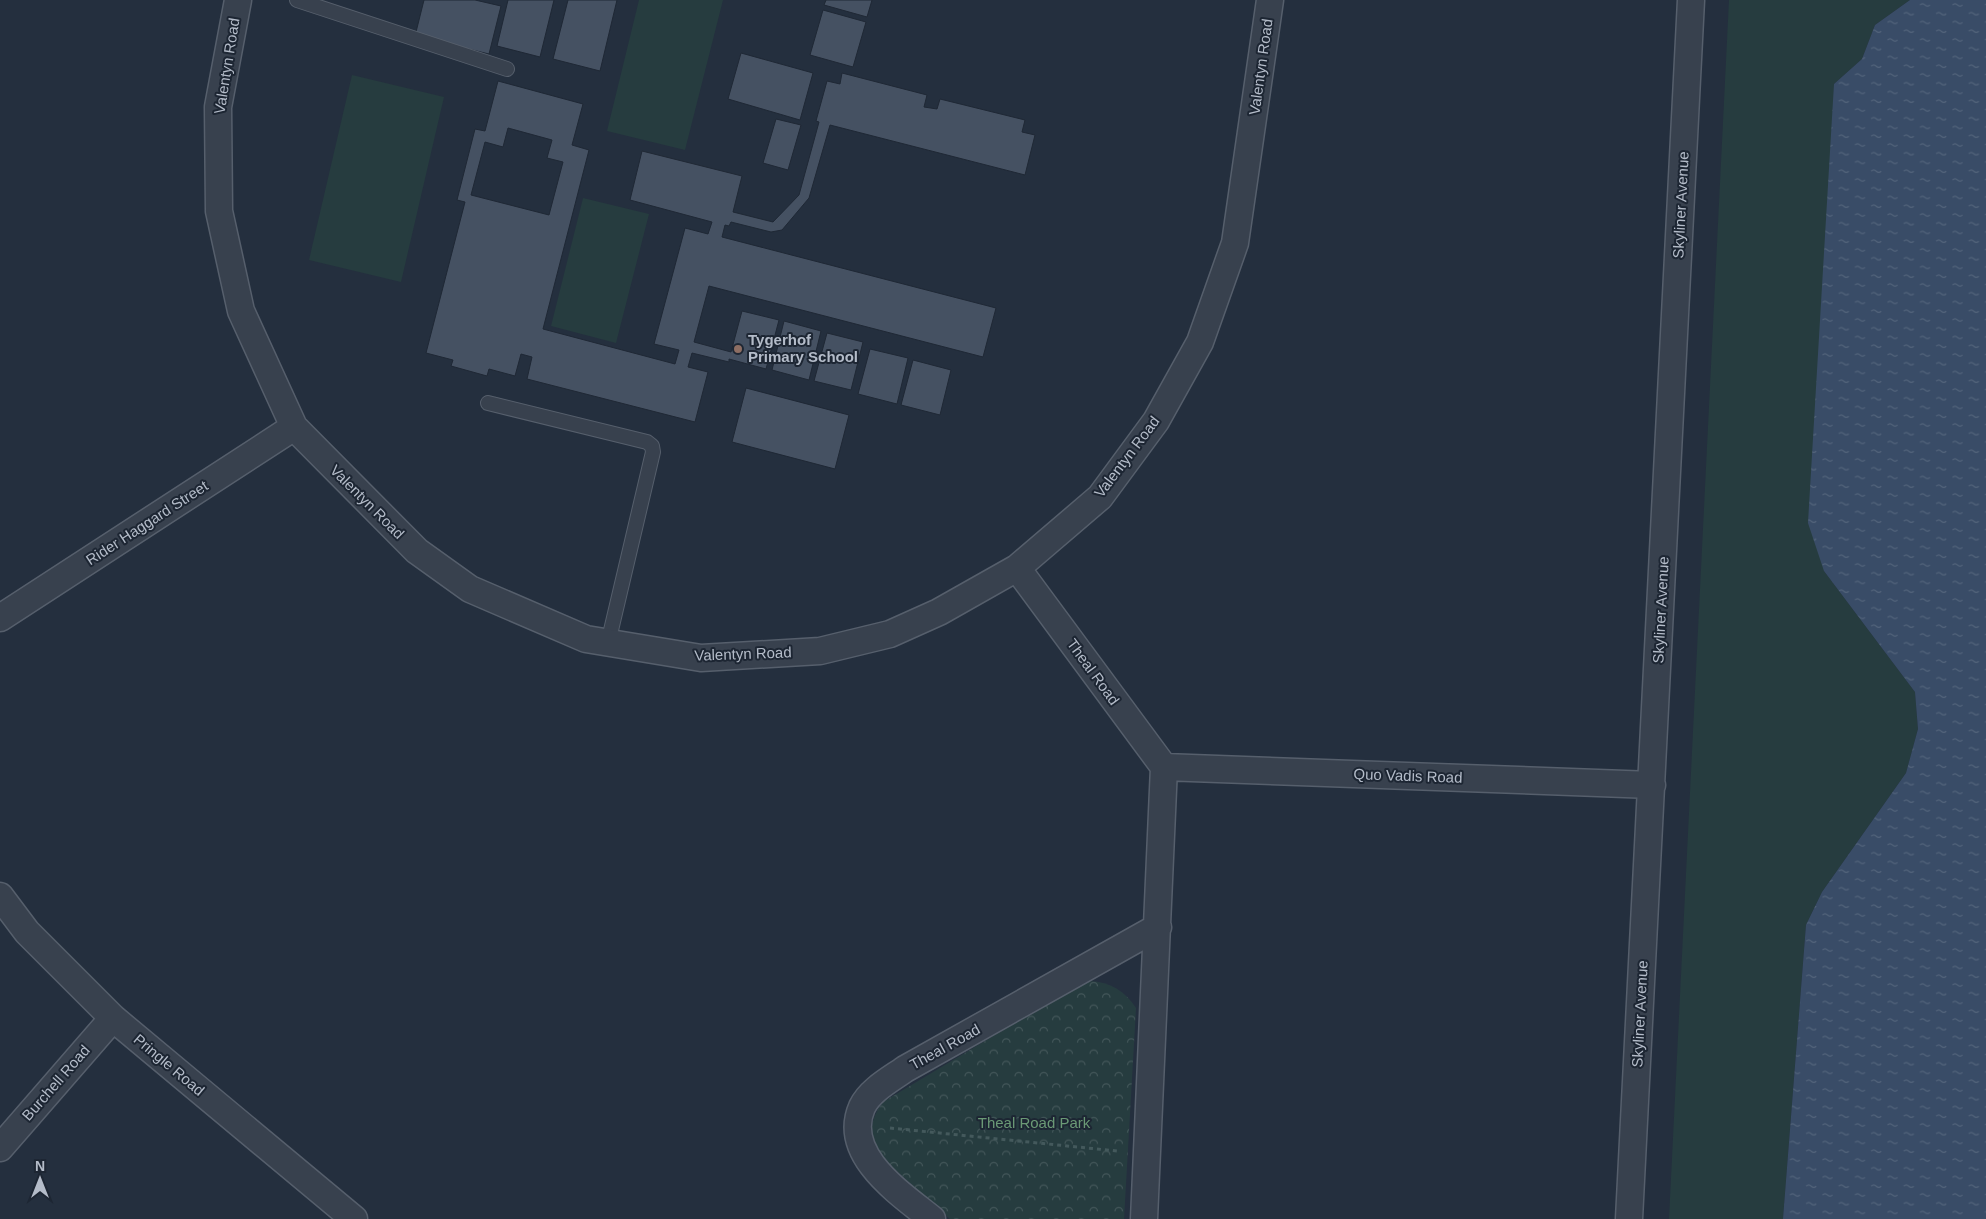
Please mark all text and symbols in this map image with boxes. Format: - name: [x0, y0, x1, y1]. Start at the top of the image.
- street label: Valentyn Road: [211, 17, 243, 115]
- street label: Valentyn Road: [1245, 18, 1276, 116]
- street label: Skyliner Avenue: [1669, 151, 1692, 259]
- place label: Tygerhof Primary School: [748, 331, 858, 365]
- marker: Tygerhof Primary School: [732, 343, 744, 355]
- street label: Valentyn Road: [1091, 413, 1163, 501]
- street label: Valentyn Road: [327, 461, 408, 542]
- street label: Rider Haggard Street: [83, 476, 211, 568]
- street label: Skyliner Avenue: [1649, 556, 1672, 664]
- street label: Theal Road: [1064, 635, 1123, 708]
- street label: Valentyn Road: [694, 643, 792, 664]
- street label: Quo Vadis Road: [1353, 765, 1463, 786]
- street label: Skyliner Avenue: [1628, 960, 1651, 1068]
- street label: Theal Road: [907, 1020, 983, 1073]
- street label: Pringle Road: [131, 1030, 208, 1099]
- street label: Burchell Road: [18, 1042, 93, 1124]
- park label: Theal Road Park: [978, 1114, 1091, 1131]
- north arrow: [15, 1154, 65, 1204]
- text: N: [35, 1158, 45, 1174]

